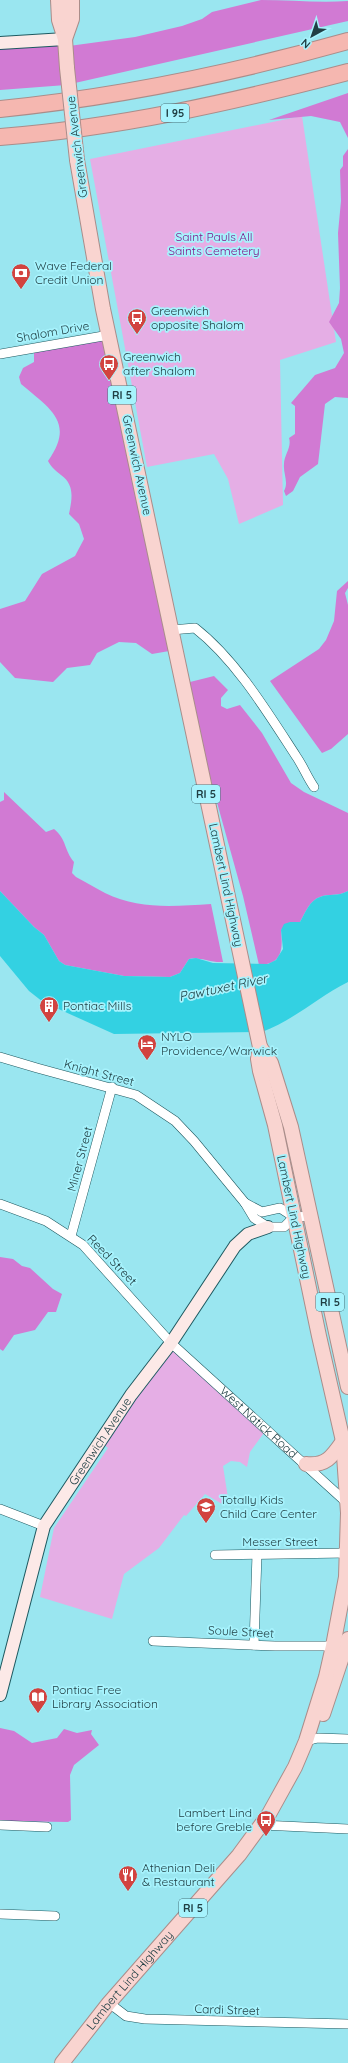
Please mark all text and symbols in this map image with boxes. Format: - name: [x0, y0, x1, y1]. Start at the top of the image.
- north arrow: [292, 16, 332, 56]
- text: N: [298, 36, 313, 52]
- street label: Greenwich Avenue: [63, 95, 90, 199]
- road number: I 95: [161, 104, 189, 122]
- park label: Saint Pauls All Saints Cemetery: [168, 229, 260, 258]
- place label: Wave Federal Credit Union: [35, 258, 112, 287]
- bank icon: Wave Federal Credit Union: [10, 262, 32, 290]
- place label: Greenwich opposite Shalom: [151, 303, 244, 332]
- bus stop icon: Greenwich opposite Shalom: [126, 307, 148, 335]
- street label: Shalom Drive: [15, 318, 91, 345]
- place label: Greenwich after Shalom: [123, 349, 195, 378]
- bus stop icon: Greenwich after Shalom: [98, 353, 120, 381]
- road number: RI 5: [108, 386, 136, 404]
- street label: Greenwich Avenue: [120, 413, 155, 517]
- road number: RI 5: [192, 785, 220, 803]
- street label: Lambert Lind Highway: [206, 822, 247, 948]
- water label: Pawtuxet River: [177, 969, 271, 1004]
- building icon: Pontiac Mills: [38, 995, 60, 1023]
- place label: Pontiac Mills: [63, 998, 132, 1013]
- place label: NYLO Providence/Warwick: [161, 1029, 277, 1058]
- hotel icon: NYLO Providence/Warwick: [136, 1033, 158, 1061]
- street label: Knight Street: [62, 1056, 136, 1089]
- street label: Miner Street: [64, 1125, 95, 1193]
- street label: Lambert Lind Highway: [274, 1154, 315, 1280]
- street label: Reed Street: [84, 1231, 140, 1288]
- road number: RI 5: [316, 1293, 344, 1311]
- street label: West Natick Road: [217, 1383, 301, 1461]
- street label: Greenwich Avenue: [65, 1394, 134, 1488]
- place label: Totally Kids Child Care Center: [220, 1492, 317, 1521]
- school or university icon: Totally Kids Child Care Center: [195, 1496, 217, 1524]
- street label: Messer Street: [242, 1534, 318, 1549]
- street label: Soule Street: [208, 1622, 275, 1641]
- place label: Pontiac Free Library Association: [52, 1682, 158, 1711]
- library icon: Pontiac Free Library Association: [27, 1686, 49, 1714]
- place label: Lambert Lind before Greble: [176, 1805, 252, 1834]
- bus stop icon: Lambert Lind before Greble: [255, 1809, 277, 1837]
- place label: Athenian Deli & Restaurant: [142, 1860, 215, 1889]
- restaurant icon: Athenian Deli & Restaurant: [117, 1864, 139, 1892]
- road number: RI 5: [179, 1899, 207, 1917]
- street label: Lambert Lind Highway: [83, 1927, 176, 2033]
- street label: Cardi Street: [194, 2001, 260, 2018]

